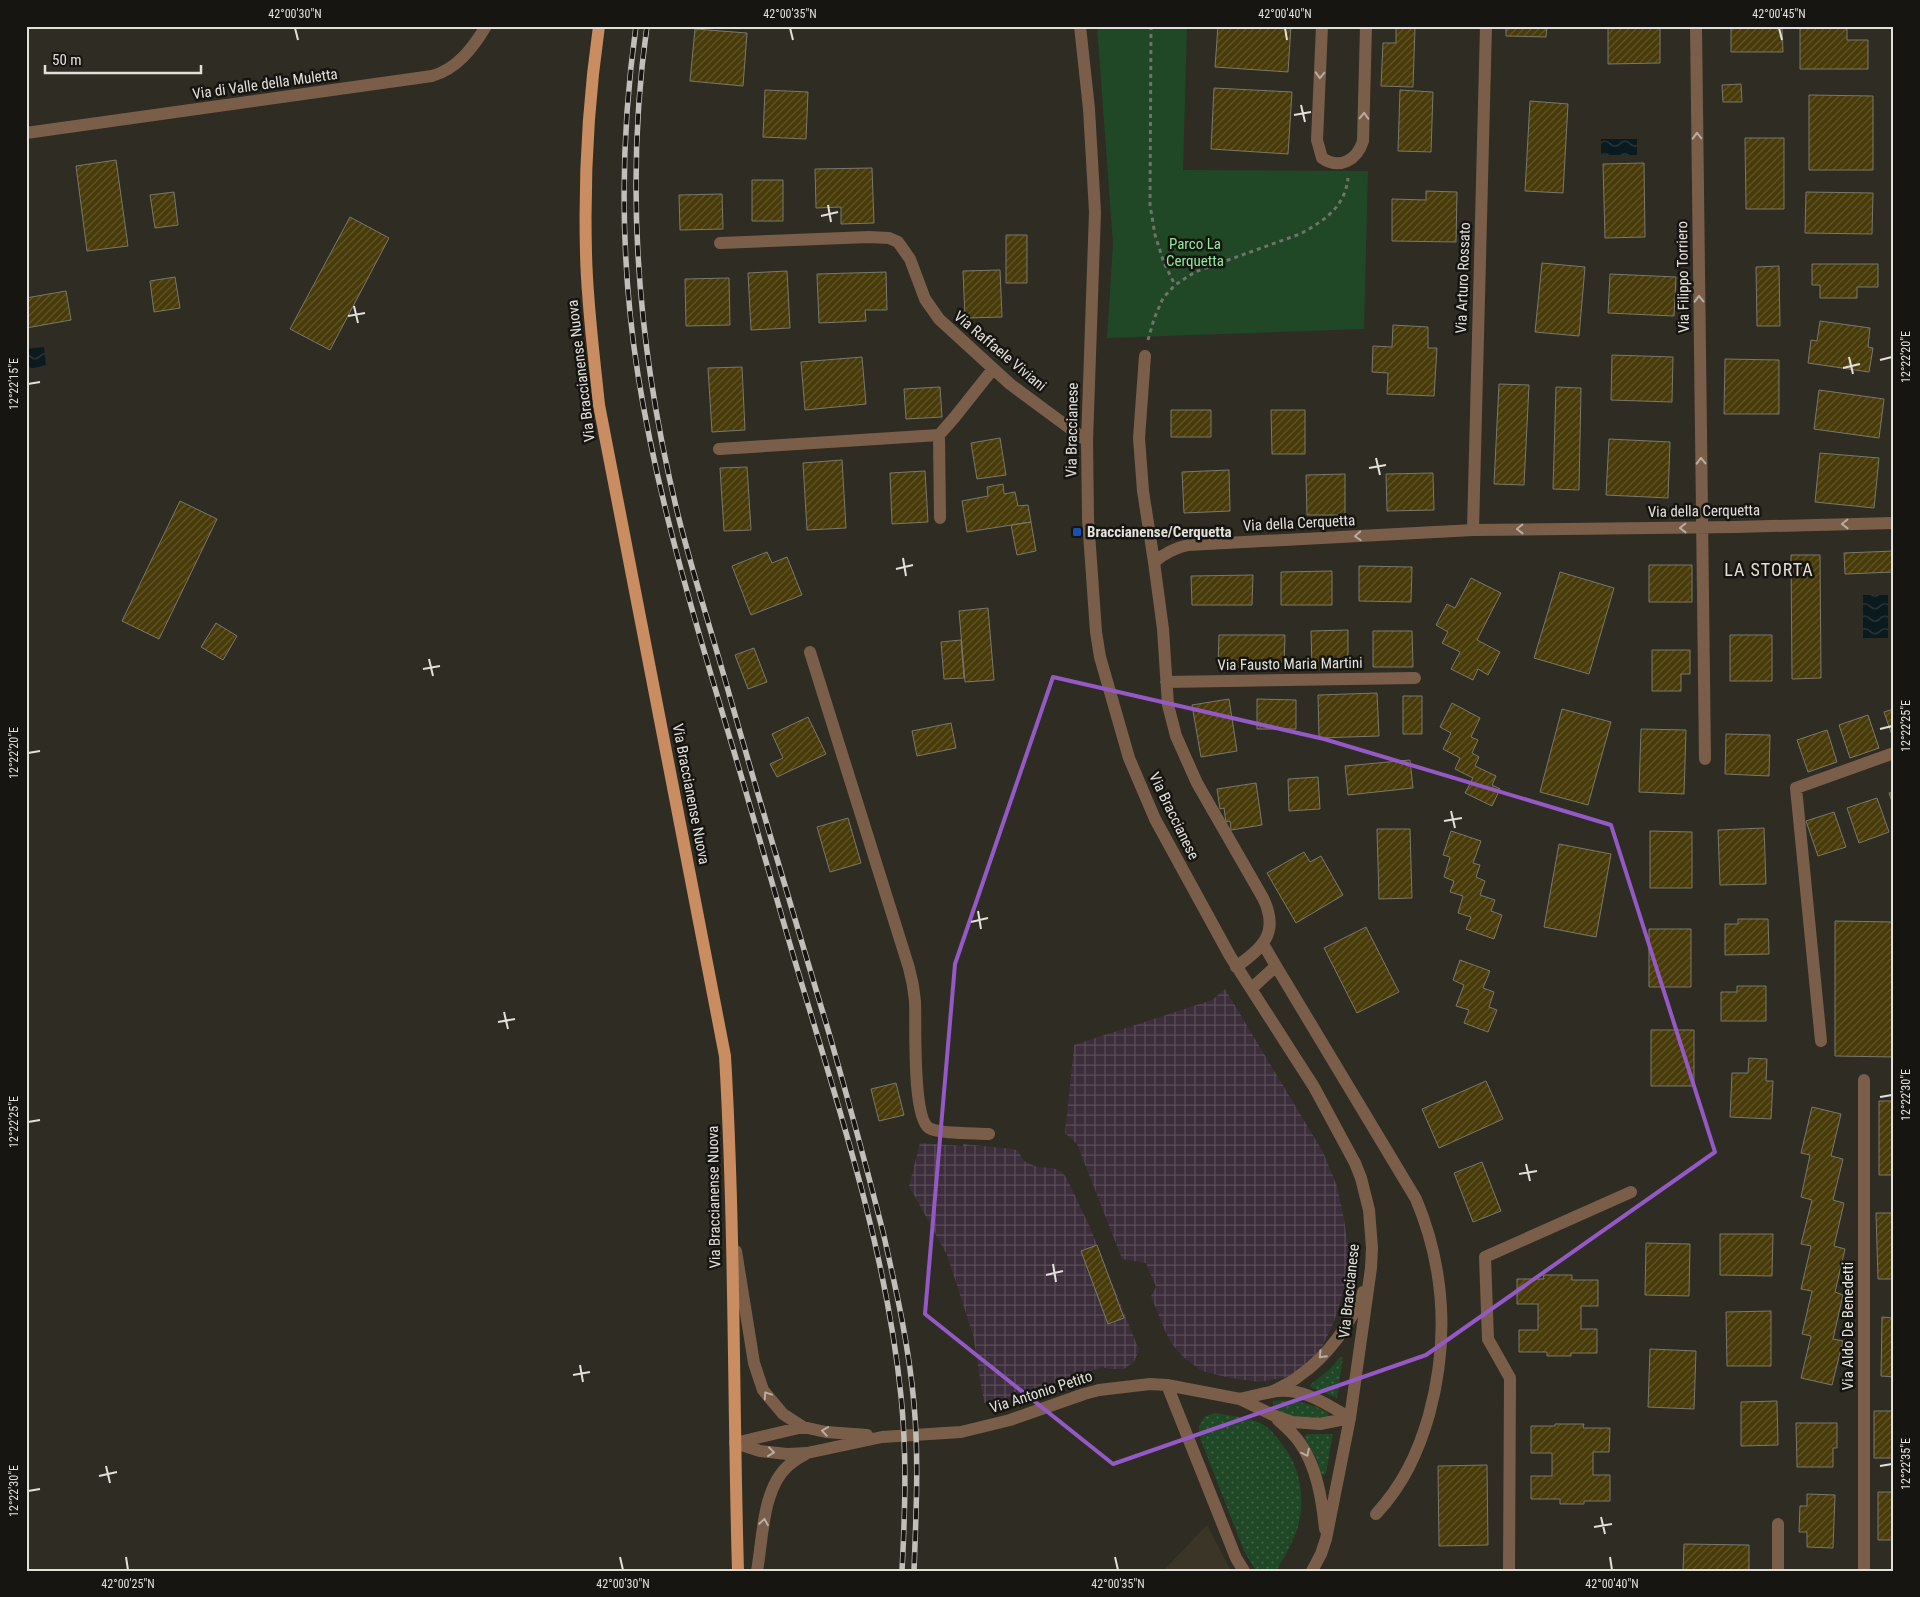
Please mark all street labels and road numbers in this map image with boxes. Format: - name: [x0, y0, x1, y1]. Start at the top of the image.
- street label: Via di Valle della Muletta: [191, 65, 339, 103]
- street label: Via Filippo Torriero: [1673, 221, 1693, 333]
- street label: Via Arturo Rossato: [1452, 222, 1474, 334]
- street label: Via Braccianense Nuova: [563, 299, 599, 443]
- street label: Via Raffaele Viviani: [950, 307, 1050, 395]
- street label: Via Braccianese: [1062, 382, 1082, 478]
- street label: Via della Cerquetta: [1648, 501, 1760, 521]
- street label: Via della Cerquetta: [1242, 511, 1356, 535]
- street label: Via Fausto Maria Martini: [1217, 654, 1363, 674]
- street label: Via Braccianense Nuova: [669, 722, 713, 866]
- street label: Via Braccianese: [1145, 769, 1203, 863]
- street label: Via Braccianense Nuova: [704, 1125, 724, 1269]
- street label: Via Braccianese: [1335, 1243, 1363, 1339]
- street label: Via Aldo De Benedetti: [1839, 1262, 1857, 1390]
- street label: Via Antonio Petito: [987, 1367, 1095, 1417]

